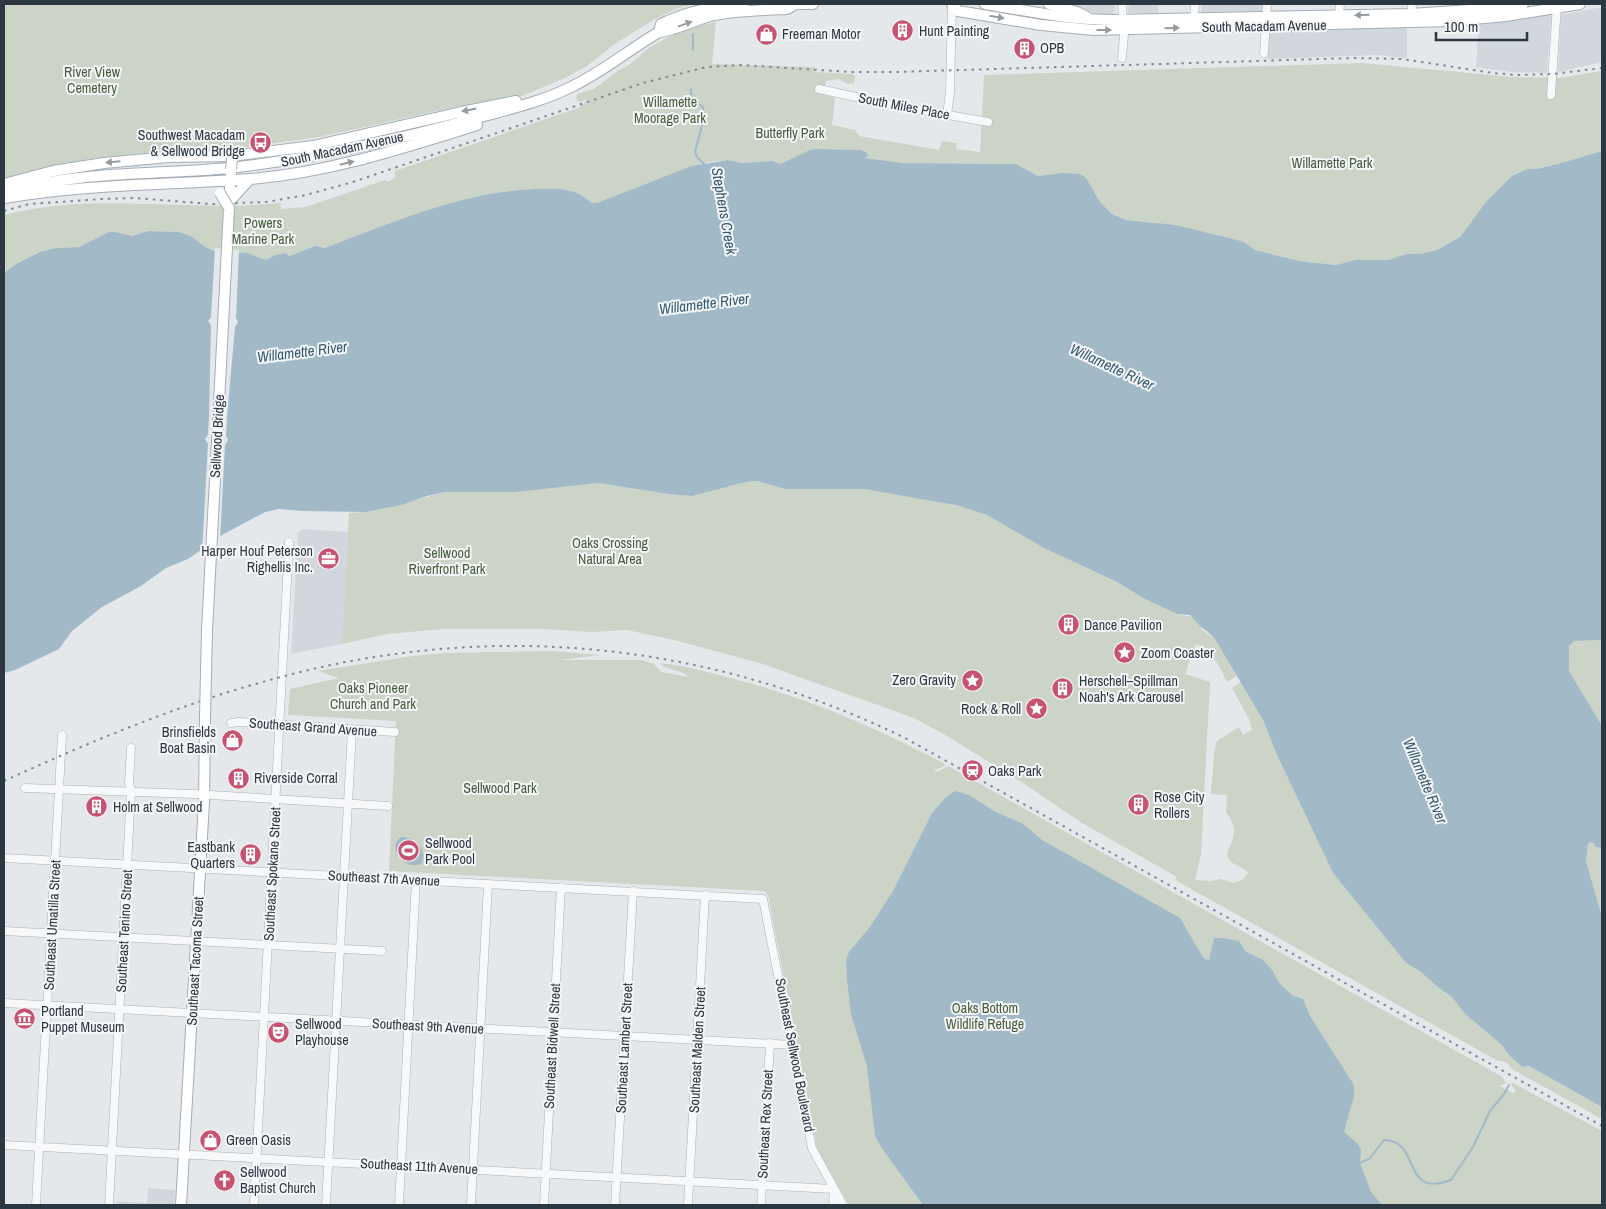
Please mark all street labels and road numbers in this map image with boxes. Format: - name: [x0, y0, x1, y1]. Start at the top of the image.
- street label: South Macadam Avenue: [1201, 16, 1327, 36]
- street label: South Miles Place: [857, 88, 951, 124]
- street label: South Macadam Avenue: [279, 127, 405, 171]
- street label: Sellwood Bridge: [206, 394, 228, 478]
- street label: Southeast Grand Avenue: [248, 714, 378, 740]
- street label: Southeast Spokane Street: [260, 807, 284, 941]
- street label: Southeast Umatilla Street: [40, 859, 64, 991]
- street label: Southeast 7th Avenue: [328, 866, 440, 890]
- street label: Southeast Tenino Street: [112, 869, 136, 993]
- street label: Southeast Tacoma Street: [183, 896, 207, 1026]
- street label: Southeast Sellwood Boulevard: [771, 977, 819, 1133]
- street label: Southeast Lambert Street: [612, 982, 636, 1114]
- street label: Southeast Bidwell Street: [540, 983, 564, 1109]
- street label: Southeast Malden Street: [685, 986, 709, 1114]
- street label: Southeast 9th Avenue: [372, 1014, 484, 1038]
- street label: Southeast Rex Street: [753, 1069, 777, 1179]
- street label: Southeast 11th Avenue: [360, 1154, 478, 1178]

